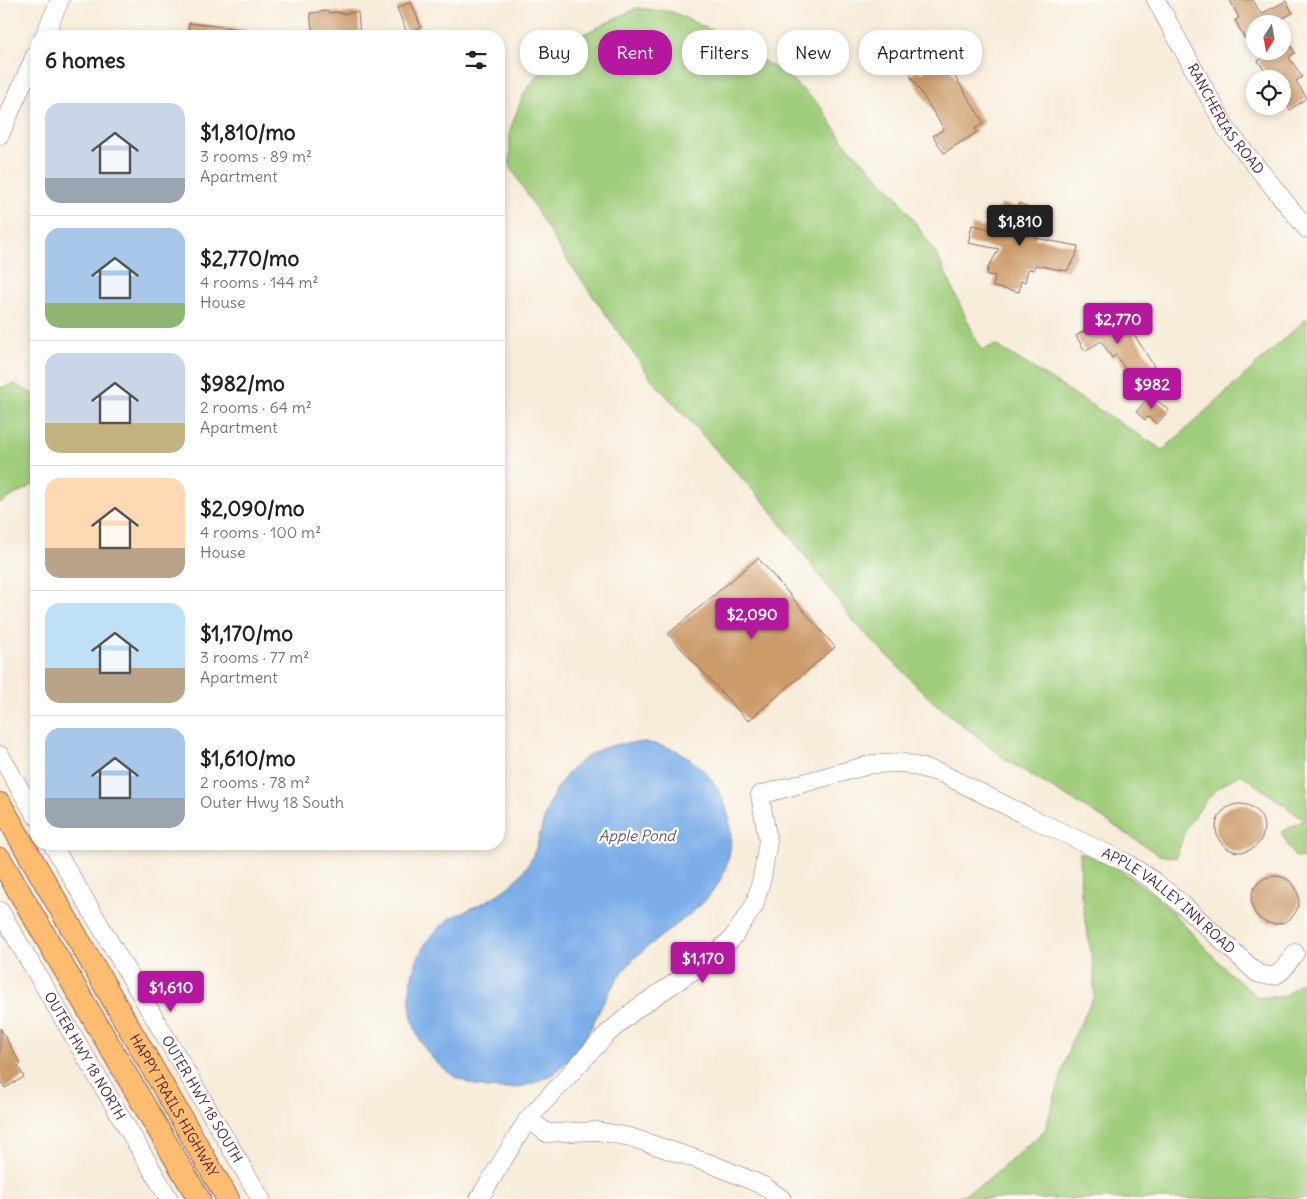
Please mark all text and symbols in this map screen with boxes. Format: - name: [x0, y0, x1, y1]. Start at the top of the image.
- north arrow: [1246, 15, 1291, 60]
- map controls: [1246, 15, 1291, 115]
- chip: Buy: [520, 30, 588, 75]
- chip: Rent: [598, 30, 672, 75]
- chip: Filters: [682, 30, 767, 75]
- chip: New: [777, 30, 849, 75]
- chip: Apartment: [859, 30, 982, 75]
- icon: filters: [462, 46, 490, 74]
- text: 6 homes: [45, 47, 125, 74]
- street label: RANCHERIAS ROAD: [1183, 60, 1268, 178]
- button: locate: [1246, 70, 1291, 115]
- text: $1,810/mo: [200, 119, 296, 146]
- icon: home: [85, 123, 145, 183]
- text: 3 rooms · 89 m²: [200, 146, 312, 166]
- text: Apartment: [200, 166, 278, 186]
- pin: $1,810: [979, 204, 1061, 247]
- text: $1,810: [998, 211, 1042, 231]
- text: $2,770/mo: [200, 245, 299, 272]
- icon: home: [85, 248, 145, 308]
- text: 4 rooms · 144 m²: [200, 272, 319, 292]
- text: House: [200, 292, 246, 312]
- pin: $2,770: [1077, 302, 1159, 345]
- text: $2,770: [1094, 309, 1142, 329]
- pin: $982: [1122, 368, 1182, 410]
- text: $982/mo: [200, 370, 285, 397]
- icon: home: [85, 373, 145, 433]
- text: $982: [1134, 374, 1170, 394]
- text: 2 rooms · 64 m²: [200, 397, 312, 417]
- text: Apartment: [200, 417, 278, 437]
- text: $2,090/mo: [200, 495, 305, 522]
- icon: home: [85, 498, 145, 558]
- text: 4 rooms · 100 m²: [200, 522, 321, 542]
- text: House: [200, 542, 246, 562]
- pin: $2,090: [711, 598, 793, 640]
- text: $2,090: [726, 604, 778, 624]
- text: $1,170/mo: [200, 620, 293, 647]
- icon: home: [85, 623, 145, 683]
- text: 3 rooms · 77 m²: [200, 647, 309, 667]
- text: Apartment: [200, 667, 278, 687]
- text: $1,610/mo: [200, 745, 296, 772]
- icon: home: [85, 748, 145, 808]
- text: 2 rooms · 78 m²: [200, 772, 310, 792]
- text: Outer Hwy 18 South: [200, 792, 344, 812]
- water label: Apple Pond: [599, 826, 677, 845]
- street label: APPLE VALLEY INN ROAD: [1099, 843, 1239, 957]
- pin: $1,170: [662, 942, 744, 984]
- text: $1,170: [682, 948, 724, 968]
- pin: $1,610: [130, 970, 212, 1013]
- text: $1,610: [149, 977, 193, 997]
- street label: OUTER HWY 18 NORTH: [40, 989, 130, 1123]
- street label: HAPPY TRAILS HIGHWAY: [126, 1031, 222, 1180]
- street label: OUTER HWY 18 SOUTH: [158, 1032, 247, 1166]

